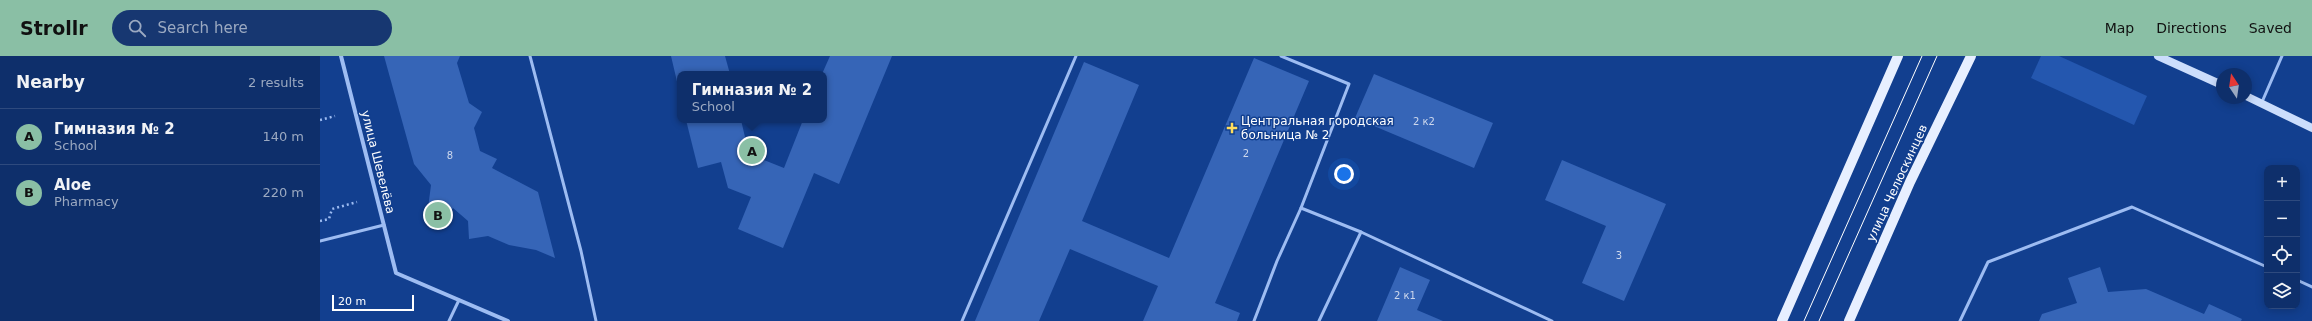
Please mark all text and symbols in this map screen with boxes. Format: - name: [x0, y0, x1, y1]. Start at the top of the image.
- search box: [112, 10, 392, 46]
- text: Strollr: [20, 17, 88, 39]
- icon: search: [126, 17, 148, 39]
- text: Search here: [158, 19, 248, 37]
- text: Map: [2105, 20, 2134, 36]
- text: Directions: [2156, 20, 2227, 36]
- text: Saved: [2249, 20, 2292, 36]
- north arrow: [2216, 68, 2252, 104]
- popup: [677, 71, 827, 123]
- text: Nearby: [16, 72, 85, 92]
- text: 2 results: [248, 75, 304, 90]
- text: Гимназия № 2: [692, 81, 812, 99]
- text: School: [692, 99, 735, 114]
- street label: улица Шевелёва: [358, 109, 398, 215]
- place label: Центральная городская больница № 2: [1241, 114, 1394, 142]
- house number: 2 к2: [1413, 116, 1435, 127]
- text: Гимназия № 2: [54, 120, 175, 138]
- marker: Центральная городская больница № 2: [1226, 122, 1238, 134]
- street label: улица Челюскинцев: [1864, 122, 1930, 244]
- text: A: [24, 129, 34, 144]
- text: 140 m: [262, 129, 304, 144]
- pin: A: [739, 136, 765, 166]
- text: School: [54, 138, 97, 153]
- house number: 2: [1243, 148, 1249, 159]
- house number: 8: [447, 150, 453, 161]
- your location: [1334, 164, 1354, 184]
- map controls: [2264, 165, 2300, 309]
- button: +: [2264, 165, 2300, 201]
- text: Aloe: [54, 176, 91, 194]
- text: B: [24, 185, 34, 200]
- text: 220 m: [262, 185, 304, 200]
- text: Pharmacy: [54, 194, 119, 209]
- pin: B: [425, 200, 451, 230]
- button: −: [2264, 201, 2300, 237]
- button: locate: [2264, 237, 2300, 273]
- house number: 3: [1616, 250, 1622, 261]
- button: layers: [2264, 273, 2300, 309]
- house number: 2 к1: [1394, 290, 1416, 301]
- scale bar: [332, 293, 414, 312]
- text: 20 m: [338, 295, 366, 308]

